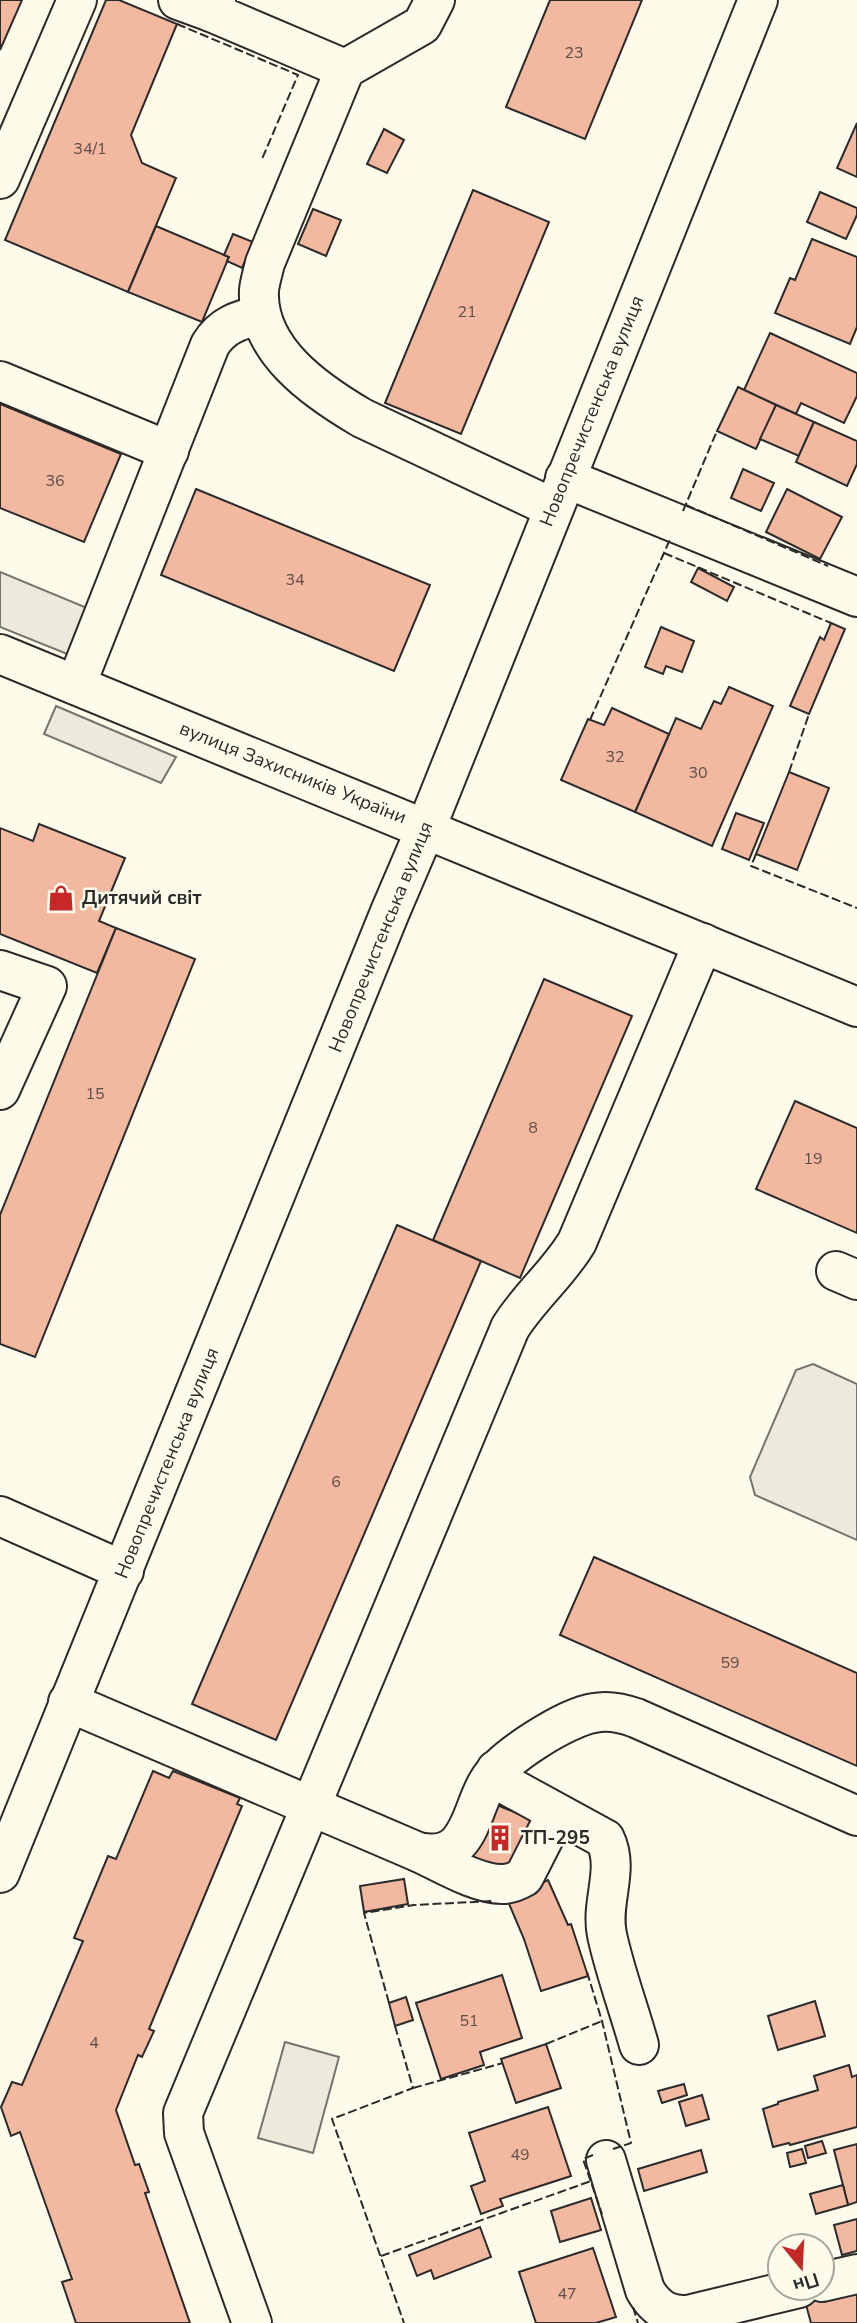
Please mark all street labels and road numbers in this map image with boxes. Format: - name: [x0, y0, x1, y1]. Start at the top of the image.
- street label: Новопречистенська вулиця: [534, 292, 650, 530]
- street label: вулиця Захисників України: [176, 715, 410, 831]
- street label: Новопречистенська вулиця: [323, 818, 439, 1056]
- street label: Новопречистенська вулиця: [109, 1344, 225, 1582]

